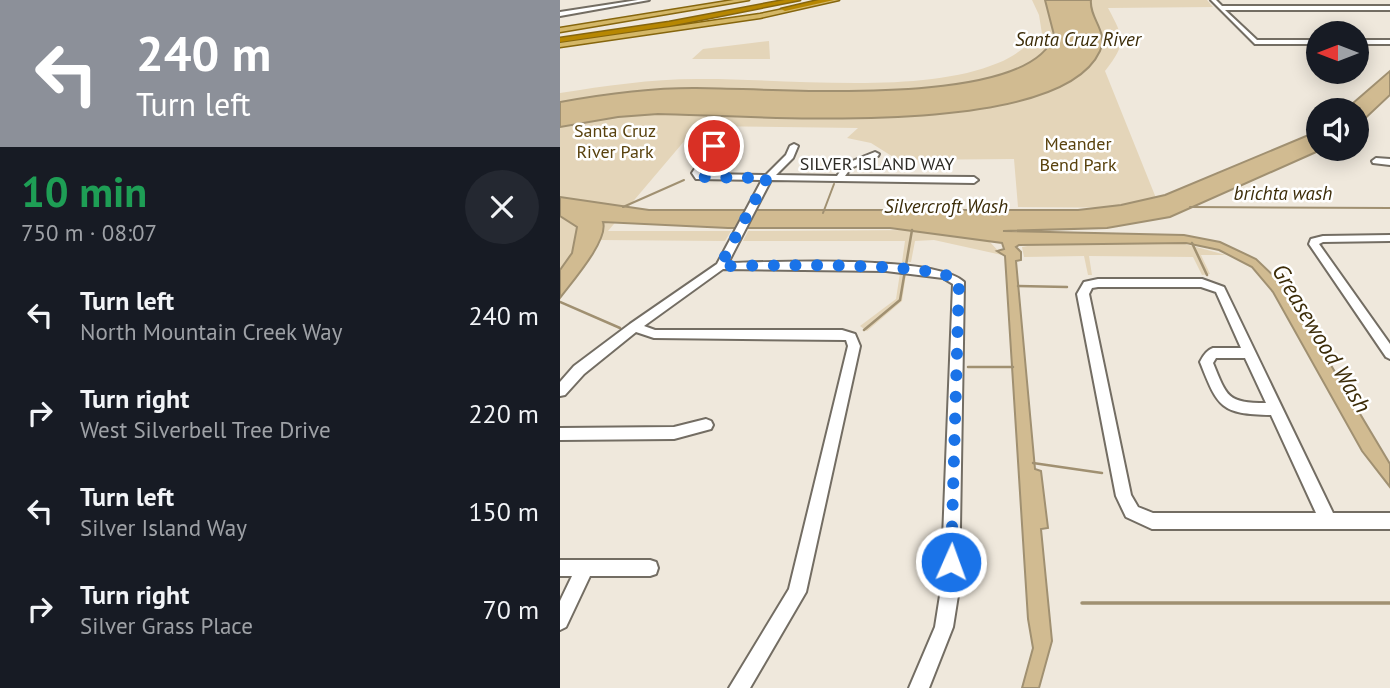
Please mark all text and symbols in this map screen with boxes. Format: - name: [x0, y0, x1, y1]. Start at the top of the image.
- text: 240 m: [136, 21, 271, 85]
- north arrow: [1306, 21, 1368, 84]
- map controls: [1306, 21, 1369, 161]
- water label: Santa Cruz River: [1015, 27, 1143, 51]
- icon: left: [21, 28, 112, 119]
- text: Turn left: [136, 83, 251, 125]
- button: sound: [1306, 98, 1369, 161]
- pin: [684, 116, 744, 176]
- park label: Santa Cruz River Park: [574, 119, 656, 163]
- icon: arrive: [695, 127, 733, 165]
- park label: Meander Bend Park: [1039, 132, 1117, 176]
- street label: SILVER ISLAND WAY: [800, 152, 954, 175]
- text: 10 min: [21, 164, 147, 219]
- button: close: [465, 170, 539, 244]
- water label: brichta wash: [1234, 181, 1332, 205]
- water label: Silvercroft Wash: [884, 194, 1008, 218]
- text: 750 m · 08:07: [21, 218, 157, 247]
- water label: Greasewood Wash: [1266, 258, 1378, 418]
- text: Turn left: [80, 284, 174, 317]
- icon: left: [21, 296, 59, 334]
- text: 240 m: [468, 299, 539, 332]
- text: North Mountain Creek Way: [80, 317, 342, 346]
- text: Turn right: [80, 382, 189, 415]
- icon: right: [21, 394, 59, 432]
- text: 220 m: [468, 397, 539, 430]
- text: West Silverbell Tree Drive: [80, 415, 331, 444]
- text: Turn left: [80, 480, 174, 513]
- icon: left: [21, 492, 59, 530]
- text: 150 m: [468, 495, 539, 528]
- text: Silver Island Way: [80, 513, 247, 542]
- position arrow: [914, 525, 988, 599]
- text: Turn right: [80, 578, 189, 611]
- icon: right: [21, 590, 59, 628]
- text: 70 m: [483, 593, 539, 626]
- text: Silver Grass Place: [80, 611, 253, 640]

